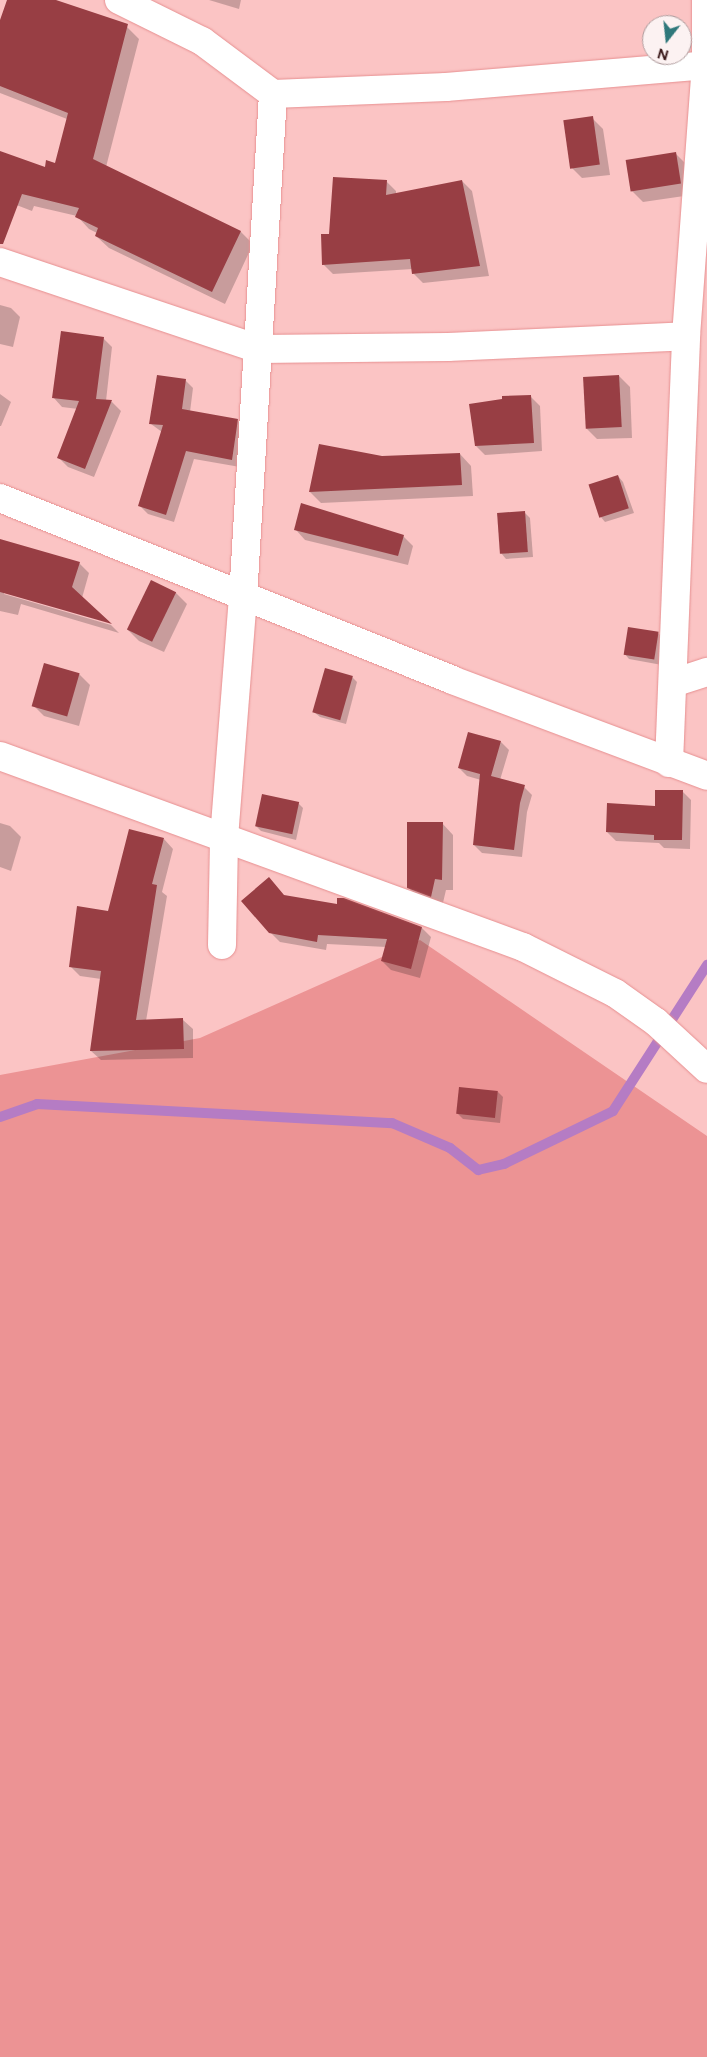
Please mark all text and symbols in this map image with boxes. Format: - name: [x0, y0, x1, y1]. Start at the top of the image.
- north arrow: [642, 15, 692, 65]
- text: N: [655, 44, 671, 64]

